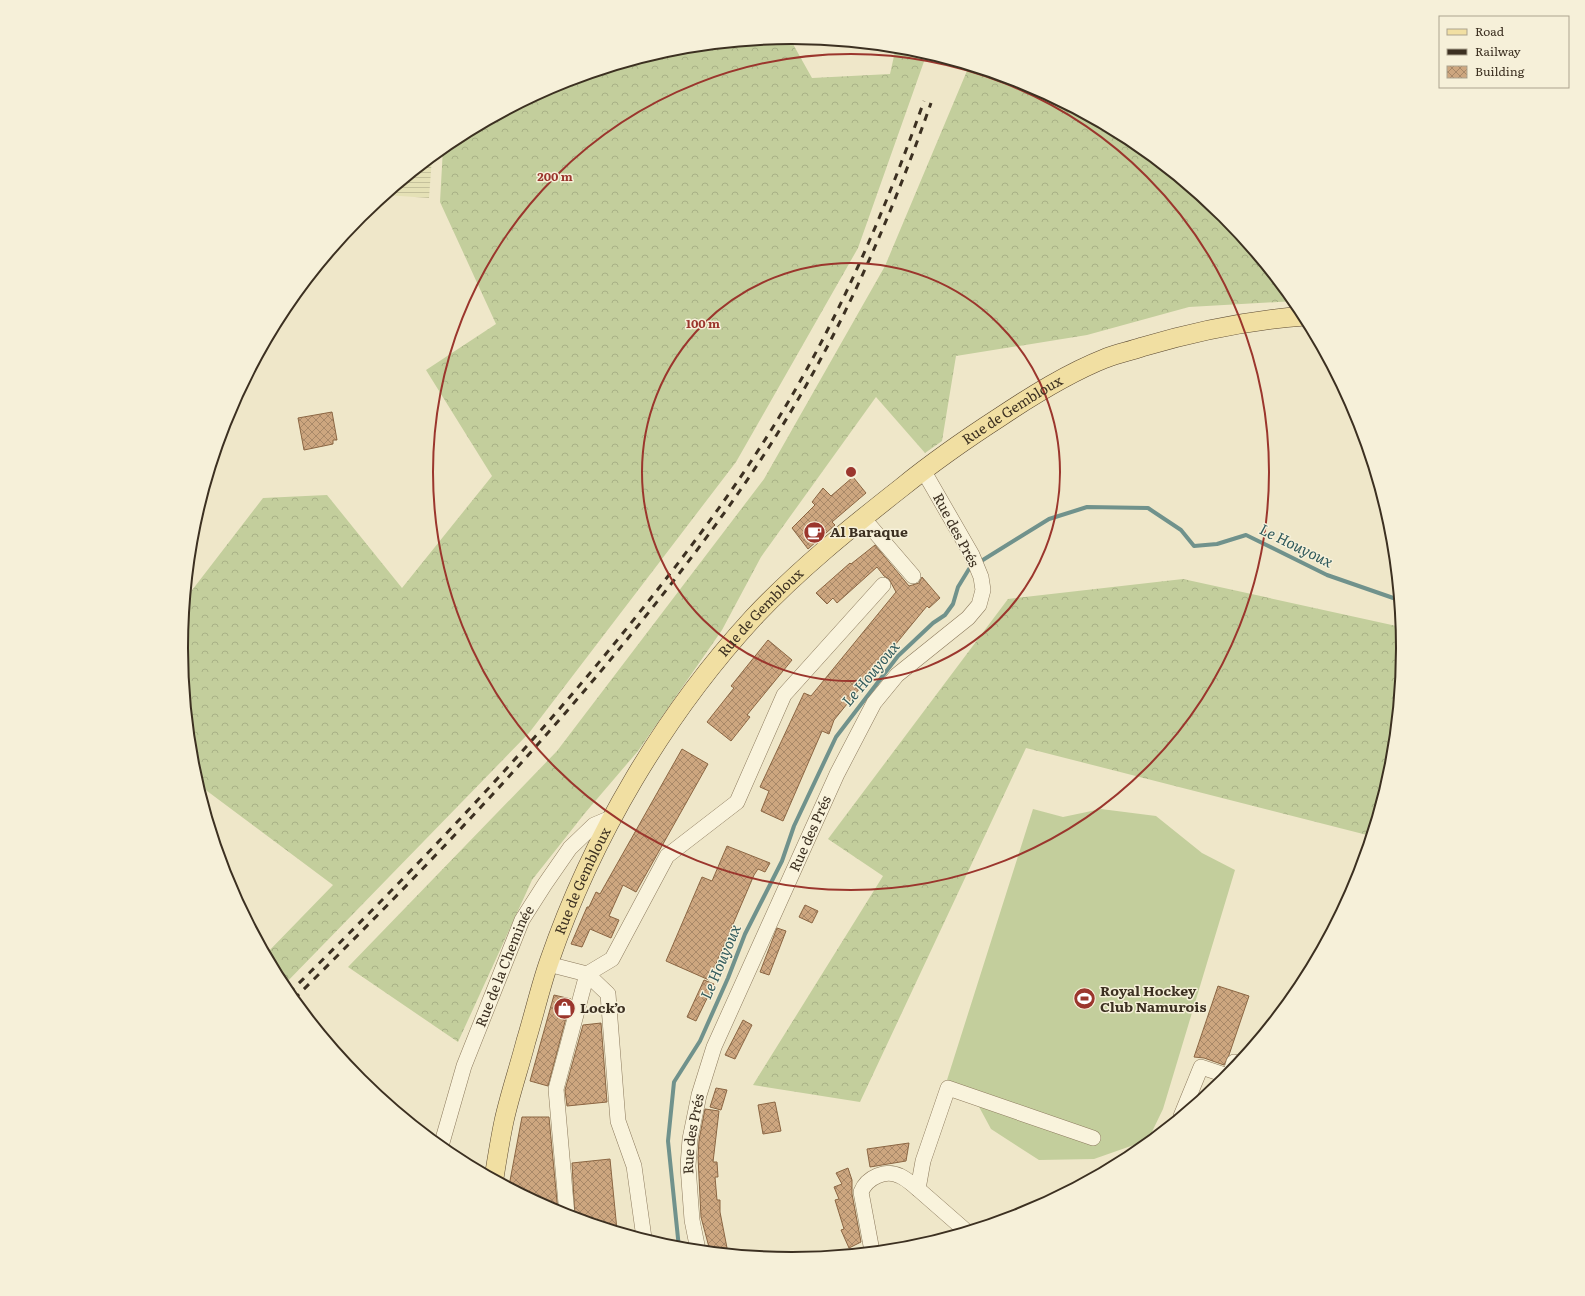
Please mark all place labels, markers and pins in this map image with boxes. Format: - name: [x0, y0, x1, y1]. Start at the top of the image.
- centre of rings: [844, 465, 858, 479]
- cafe icon: Al Baraque: [801, 519, 827, 545]
- place label: Al Baraque: [830, 521, 908, 541]
- place label: Royal Hockey Club Namurois: [1100, 980, 1206, 1016]
- sports icon: Royal Hockey Club Namurois: [1072, 986, 1098, 1012]
- shop icon: Lock’o: [551, 995, 577, 1021]
- place label: Lock’o: [580, 997, 626, 1017]

